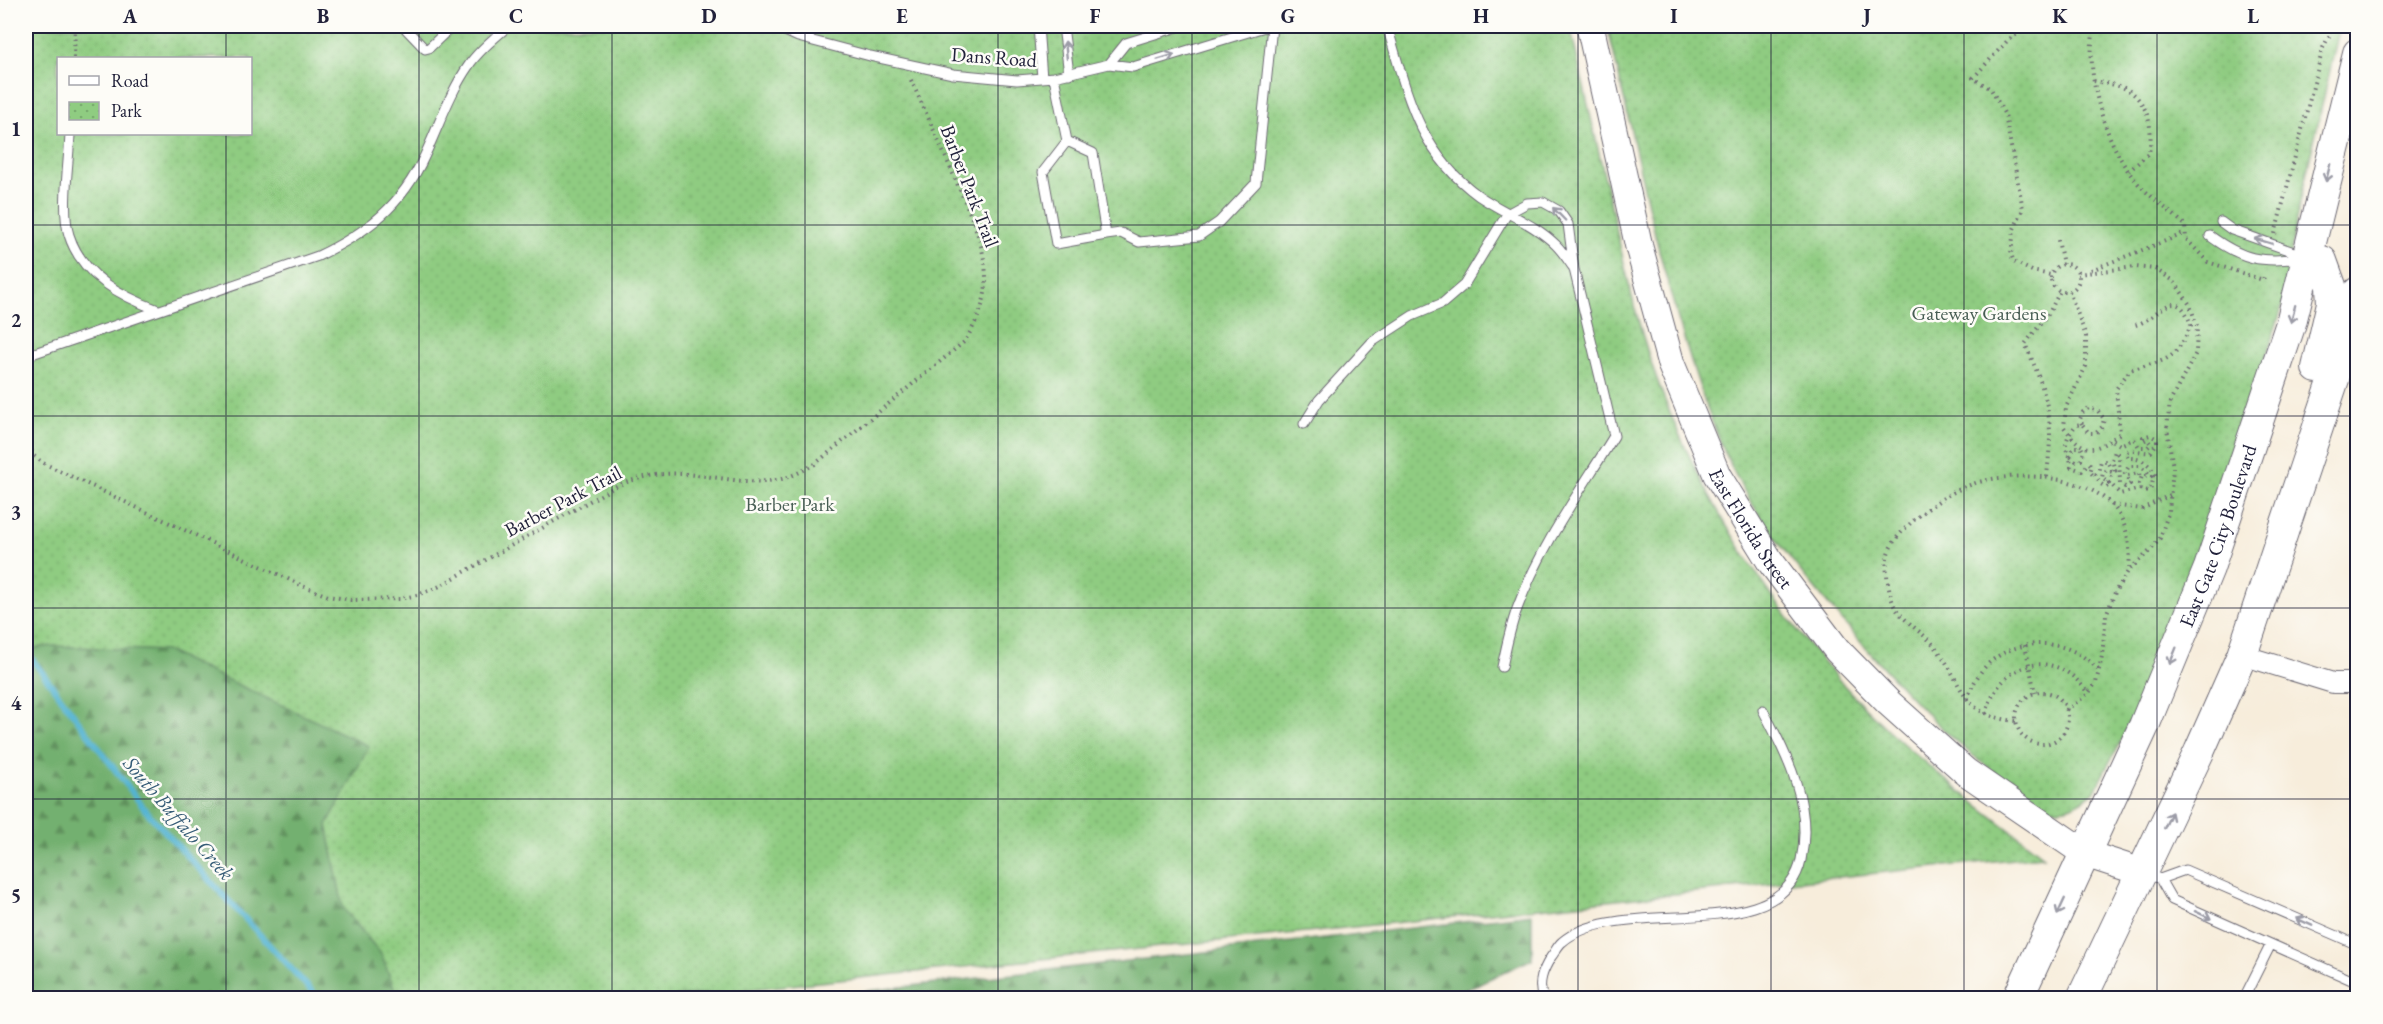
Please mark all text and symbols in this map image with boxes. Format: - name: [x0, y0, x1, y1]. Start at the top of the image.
- text: A: [122, 3, 138, 29]
- text: B: [317, 3, 329, 29]
- text: C: [509, 3, 523, 29]
- text: D: [701, 3, 717, 29]
- text: E: [896, 3, 908, 29]
- text: F: [1090, 3, 1101, 29]
- text: G: [1281, 3, 1295, 29]
- text: H: [1473, 3, 1489, 29]
- text: I: [1670, 3, 1678, 29]
- text: J: [1861, 3, 1871, 29]
- text: K: [2052, 3, 2068, 29]
- text: L: [2247, 3, 2259, 29]
- one-way arrow: [1060, 40, 1071, 60]
- street label: Dans Road: [950, 41, 1039, 73]
- one-way arrow: [1156, 51, 1175, 62]
- legend: [57, 57, 252, 135]
- text: Road: [111, 69, 150, 92]
- text: Park: [111, 99, 142, 122]
- text: 1: [11, 116, 21, 142]
- street label: Barber Park Trail: [935, 121, 1005, 251]
- one-way arrow: [2321, 164, 2333, 183]
- one-way arrow: [1552, 207, 1566, 222]
- one-way arrow: [2254, 235, 2273, 246]
- park label: Gateway Gardens: [1912, 300, 2046, 326]
- one-way arrow: [2287, 304, 2298, 323]
- text: 2: [11, 307, 22, 333]
- street label: East Gate City Boulevard: [2173, 440, 2263, 631]
- street label: Barber Park Trail: [500, 459, 626, 543]
- street label: East Florida Street: [1703, 465, 1800, 594]
- park label: Barber Park: [745, 491, 835, 517]
- text: 3: [11, 499, 21, 525]
- one-way arrow: [2167, 646, 2178, 665]
- text: 4: [11, 690, 22, 716]
- water label: South Buffalo Creek: [117, 750, 241, 886]
- one-way arrow: [2162, 811, 2174, 829]
- text: 5: [11, 882, 21, 908]
- one-way arrow: [2055, 897, 2067, 915]
- one-way arrow: [2194, 909, 2212, 921]
- one-way arrow: [2295, 916, 2313, 927]

